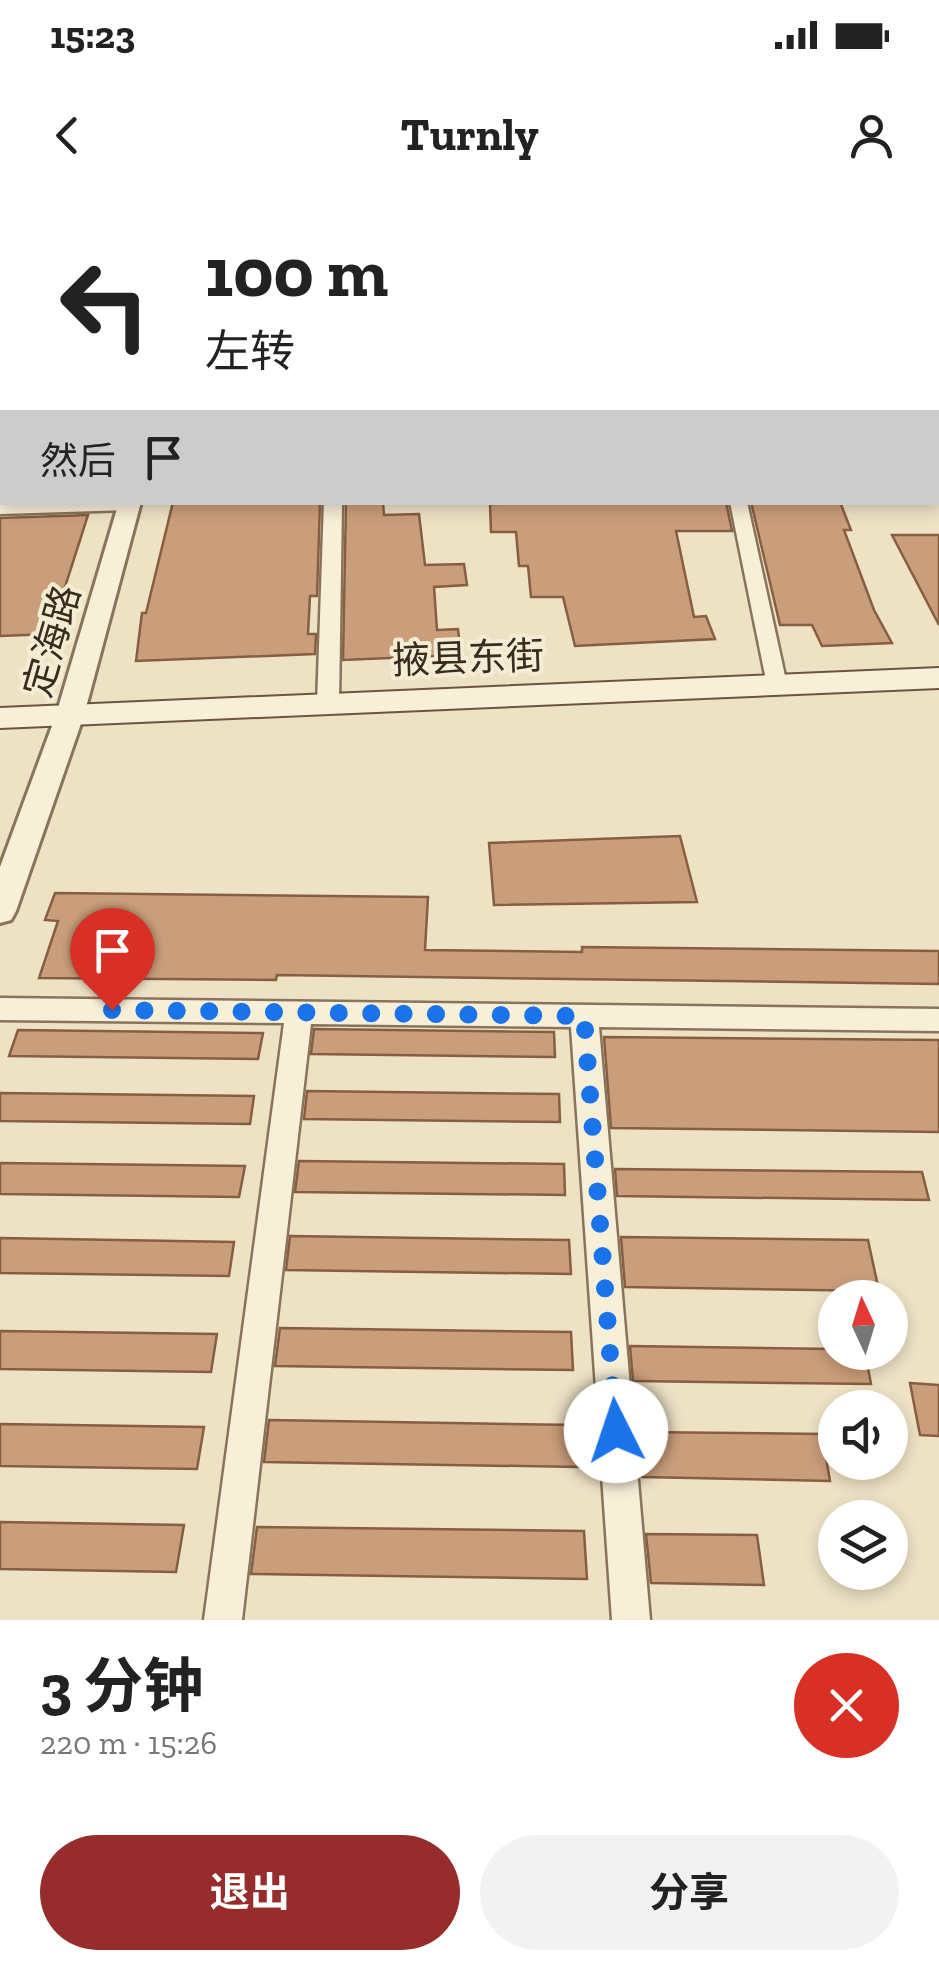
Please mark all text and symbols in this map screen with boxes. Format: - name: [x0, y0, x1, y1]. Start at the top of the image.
- text: 15:23: [50, 12, 135, 58]
- icon: back: [40, 108, 95, 163]
- text: Turnly: [400, 108, 539, 162]
- icon: person: [844, 108, 899, 163]
- text: 100 m: [205, 230, 388, 314]
- icon: left: [40, 240, 170, 370]
- text: 左转: [205, 325, 295, 379]
- icon: arrive: [136, 430, 191, 485]
- text: 然后: [40, 438, 116, 484]
- street label: 定海路: [14, 580, 90, 702]
- street label: 掖县东街: [391, 632, 545, 684]
- pin: [70, 908, 155, 1011]
- icon: arrive: [85, 923, 140, 978]
- north arrow: [818, 1280, 908, 1370]
- map controls: [818, 1280, 908, 1590]
- position arrow: [564, 1379, 668, 1483]
- button: sound: [818, 1390, 908, 1480]
- button: layers: [818, 1500, 908, 1590]
- text: 3 分钟: [40, 1650, 203, 1722]
- button: close: [794, 1653, 899, 1758]
- text: 220 m · 15:26: [40, 1724, 217, 1762]
- button: 退出: [40, 1835, 460, 1950]
- button: 分享: [480, 1835, 899, 1950]

